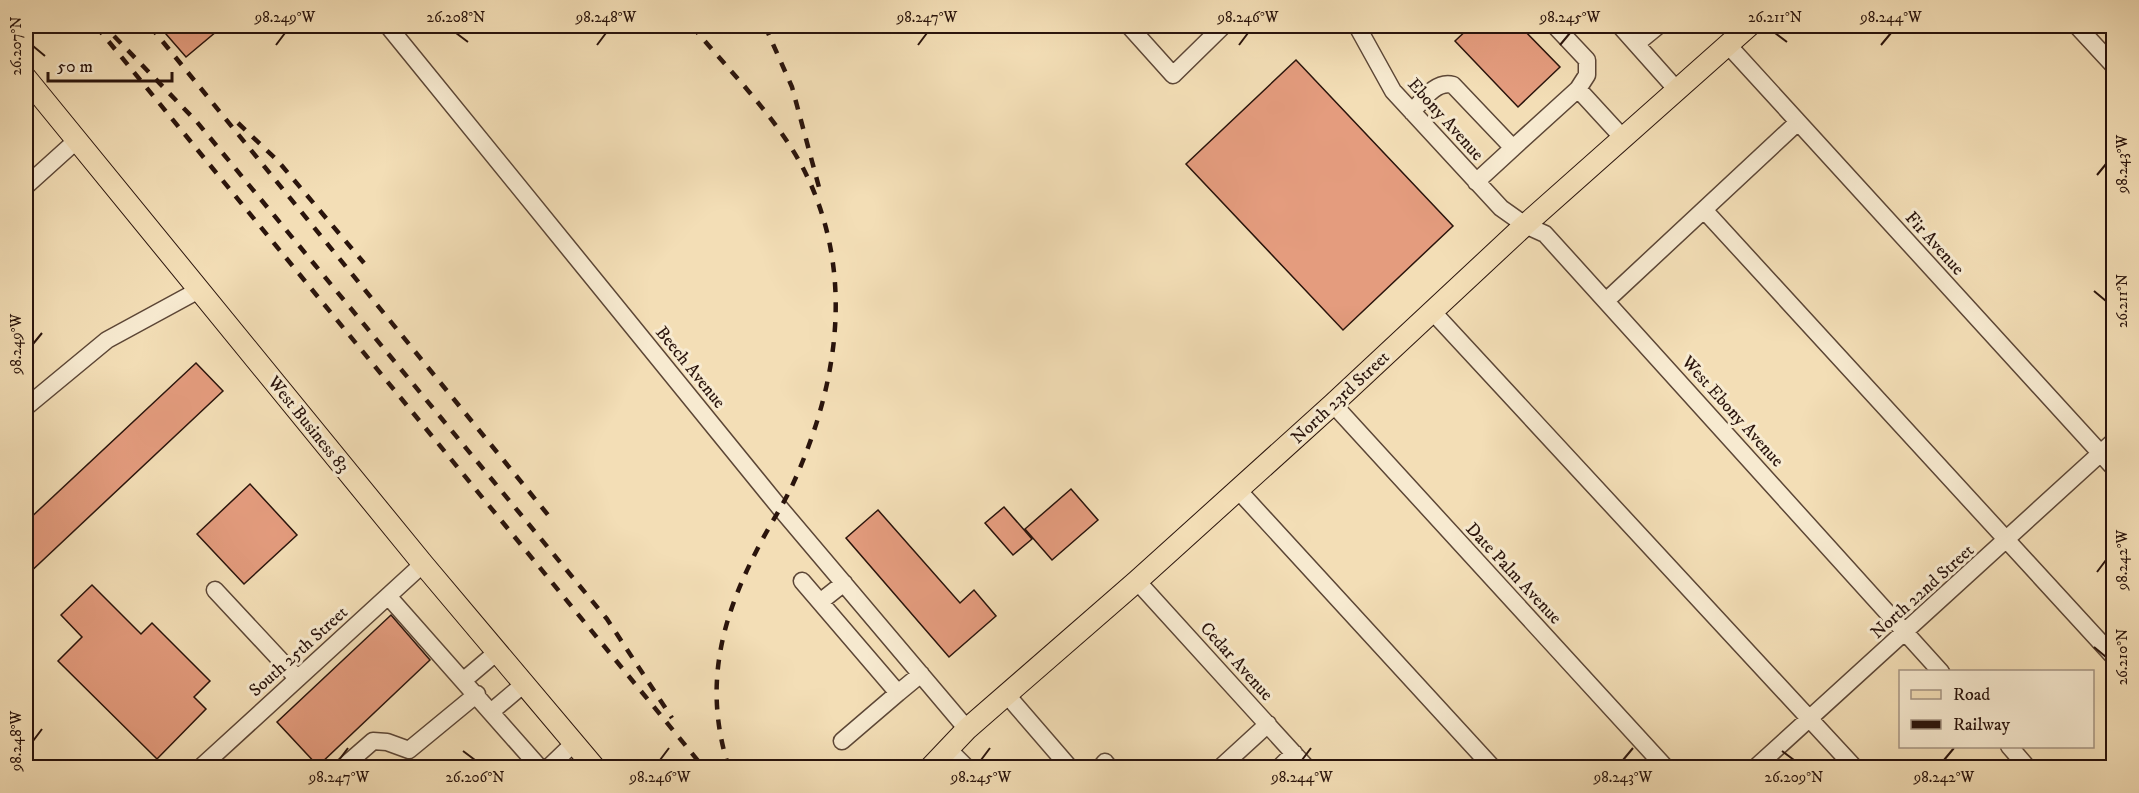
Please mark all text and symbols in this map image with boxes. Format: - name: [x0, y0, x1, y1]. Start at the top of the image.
- text: 98.249°W: [254, 8, 316, 27]
- text: 26.208°N: [427, 8, 485, 27]
- text: 98.248°W: [575, 8, 637, 27]
- text: 98.247°W: [896, 8, 958, 27]
- text: 98.246°W: [1217, 8, 1279, 27]
- text: 98.245°W: [1539, 8, 1600, 27]
- text: 26.211°N: [1748, 8, 1802, 27]
- text: 98.244°W: [1859, 8, 1922, 27]
- text: 26.207°N: [7, 16, 26, 76]
- scale bar: [48, 45, 172, 83]
- text: 50 m: [57, 56, 93, 78]
- street label: Ebony Avenue: [1402, 74, 1488, 165]
- text: 98.243°W: [2113, 134, 2132, 194]
- street label: Fir Avenue: [1900, 207, 1969, 280]
- text: 26.211°N: [2113, 274, 2132, 328]
- text: 98.249°W: [7, 313, 26, 375]
- street label: Beech Avenue: [650, 322, 730, 413]
- street label: North 23rd Street: [1287, 346, 1395, 449]
- street label: West Ebony Avenue: [1676, 351, 1788, 472]
- street label: West Business 83: [262, 371, 354, 477]
- street label: Date Palm Avenue: [1461, 518, 1566, 629]
- text: 98.242°W: [2113, 530, 2132, 591]
- street label: North 22nd Street: [1867, 539, 1979, 644]
- street label: South 25th Street: [245, 602, 353, 702]
- street label: Cedar Avenue: [1195, 618, 1277, 706]
- text: 26.210°N: [2113, 629, 2132, 685]
- legend: [1899, 670, 2094, 748]
- text: Road: [1953, 684, 1990, 706]
- text: 98.248°W: [7, 710, 26, 772]
- text: Railway: [1953, 714, 2011, 736]
- text: 98.247°W: [308, 768, 370, 787]
- text: 26.206°N: [445, 768, 505, 787]
- text: 98.246°W: [629, 768, 691, 787]
- text: 98.245°W: [950, 768, 1011, 787]
- text: 98.244°W: [1270, 768, 1333, 787]
- text: 98.243°W: [1593, 768, 1653, 787]
- text: 26.209°N: [1765, 768, 1823, 787]
- text: 98.242°W: [1913, 768, 1974, 787]

